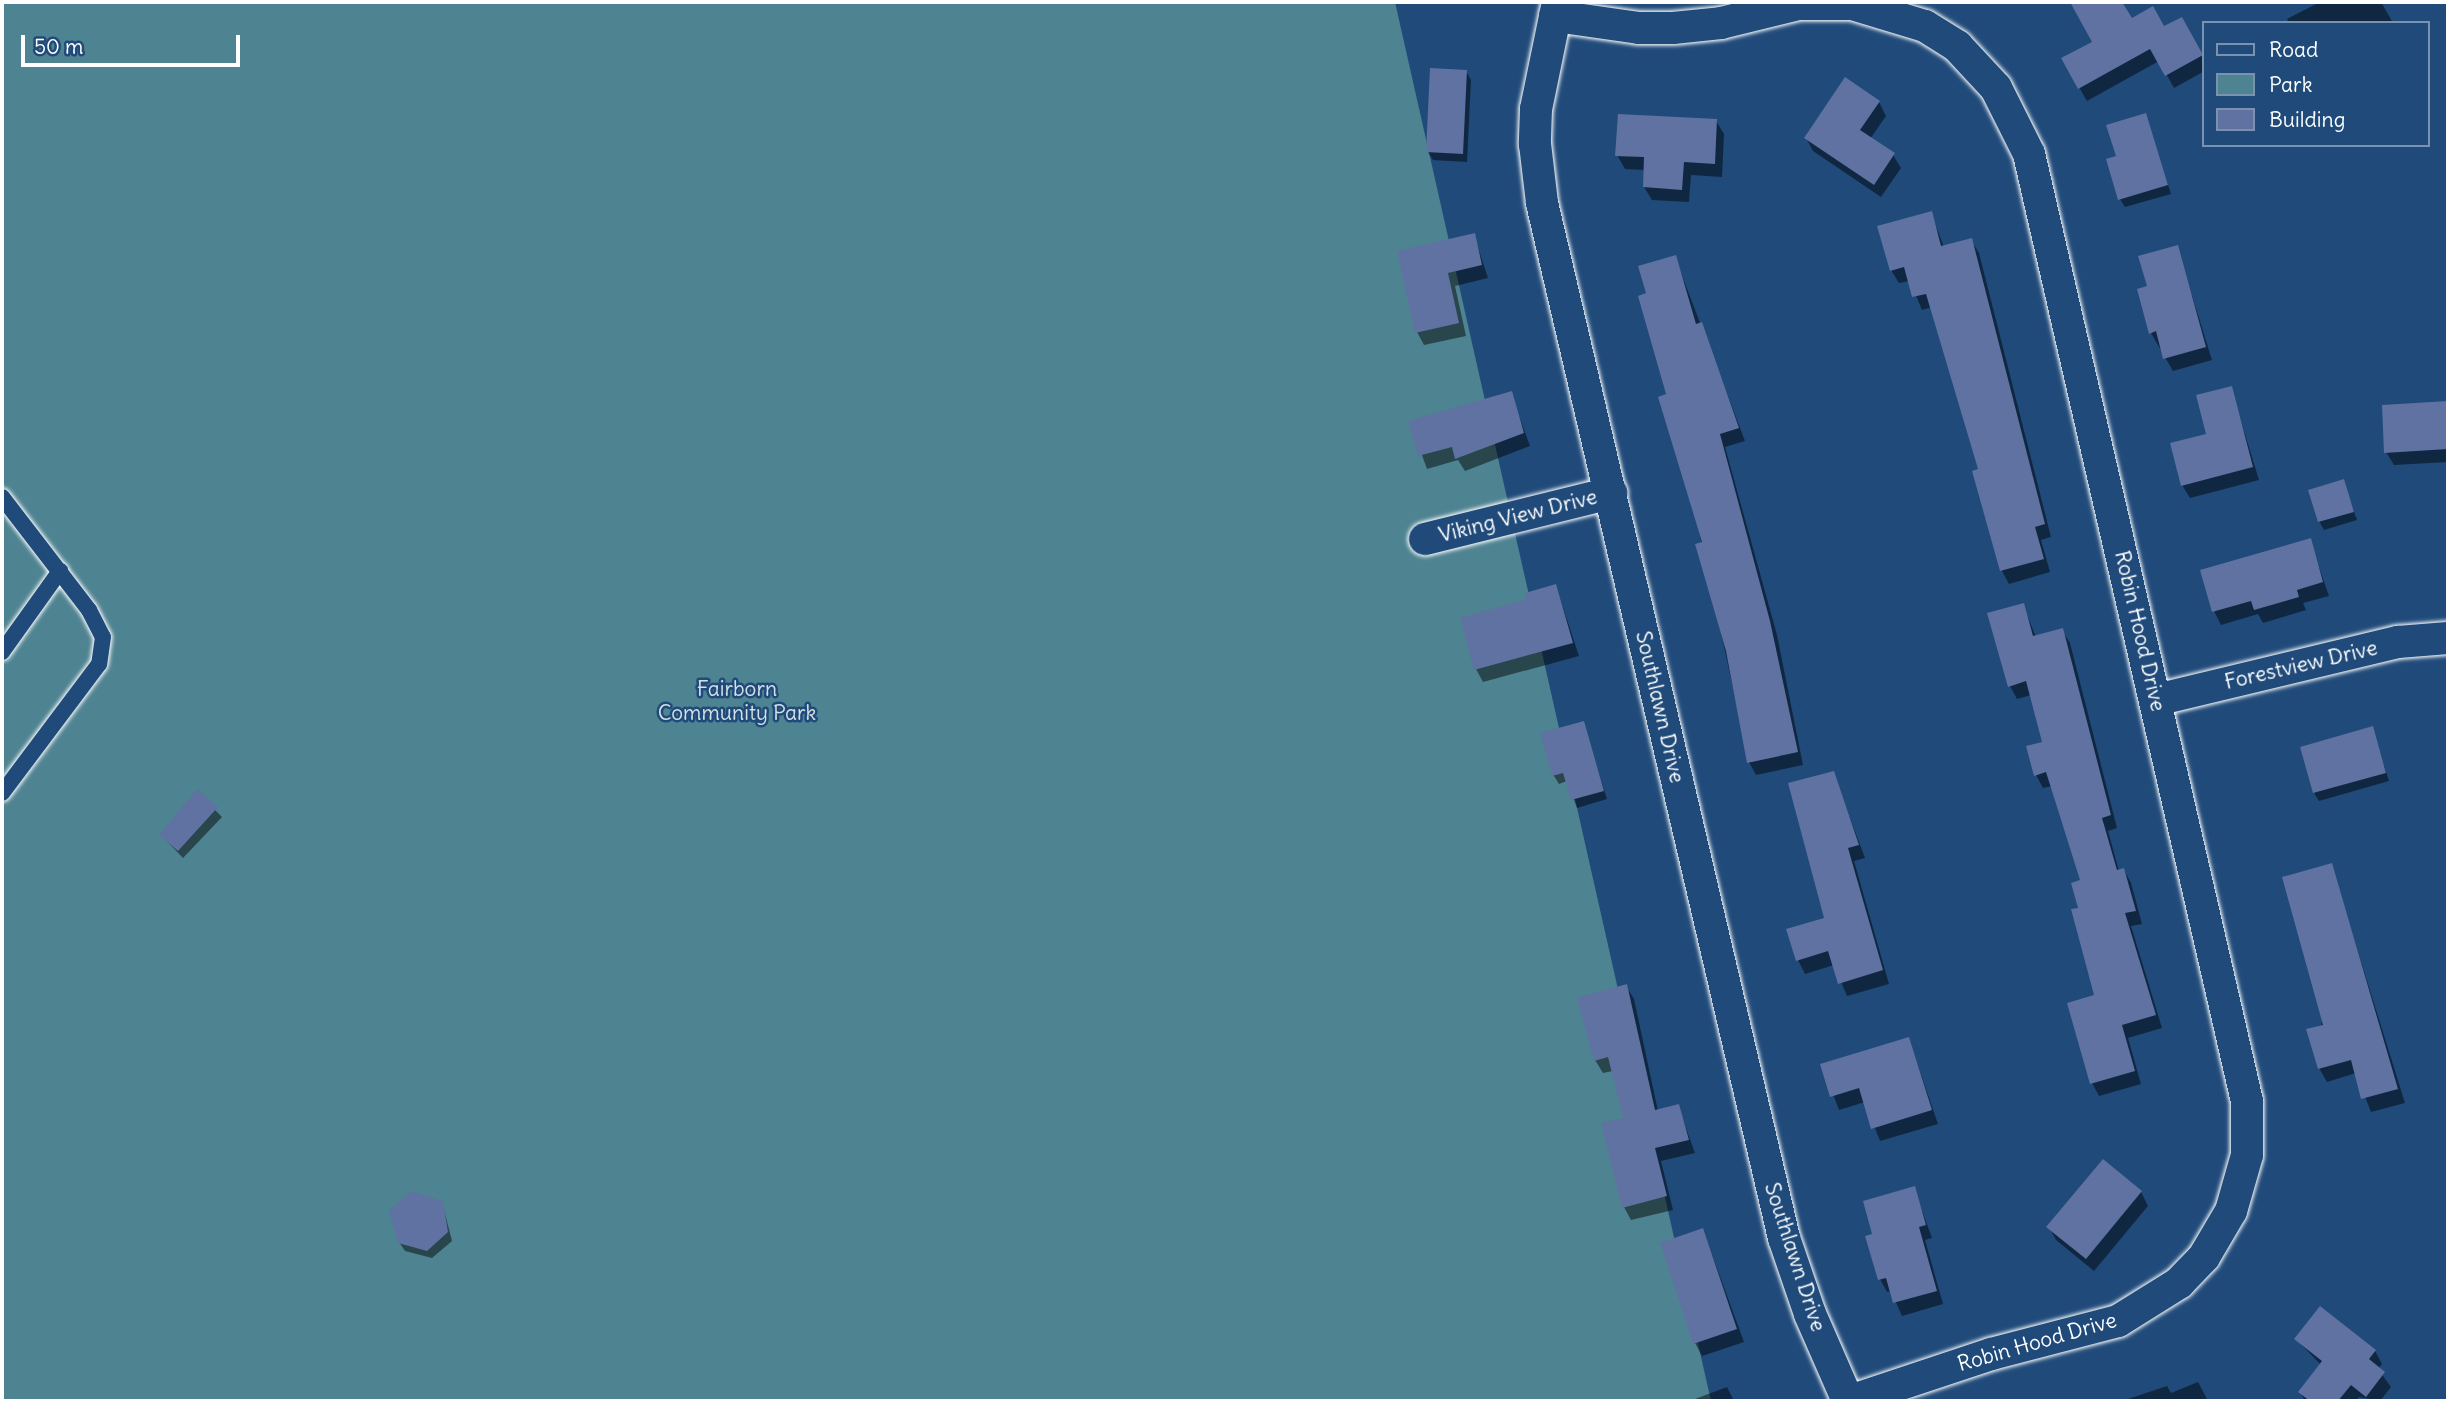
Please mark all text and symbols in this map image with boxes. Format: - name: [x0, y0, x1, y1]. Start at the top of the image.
- scale bar: [24, 21, 243, 65]
- legend: [2202, 21, 2429, 147]
- text: 50 m: [34, 33, 83, 60]
- text: Road: [2269, 36, 2318, 63]
- text: Park: [2269, 71, 2312, 98]
- text: Building: [2269, 106, 2345, 133]
- street label: Viking View Drive: [1436, 484, 1600, 548]
- street label: Robin Hood Drive: [2109, 548, 2171, 714]
- street label: Southlawn Drive: [1630, 629, 1690, 785]
- street label: Forestview Drive: [2222, 635, 2380, 695]
- park label: Fairborn Community Park: [658, 676, 816, 726]
- street label: Southlawn Drive: [1759, 1179, 1831, 1335]
- street label: Robin Hood Drive: [1955, 1307, 2119, 1377]

